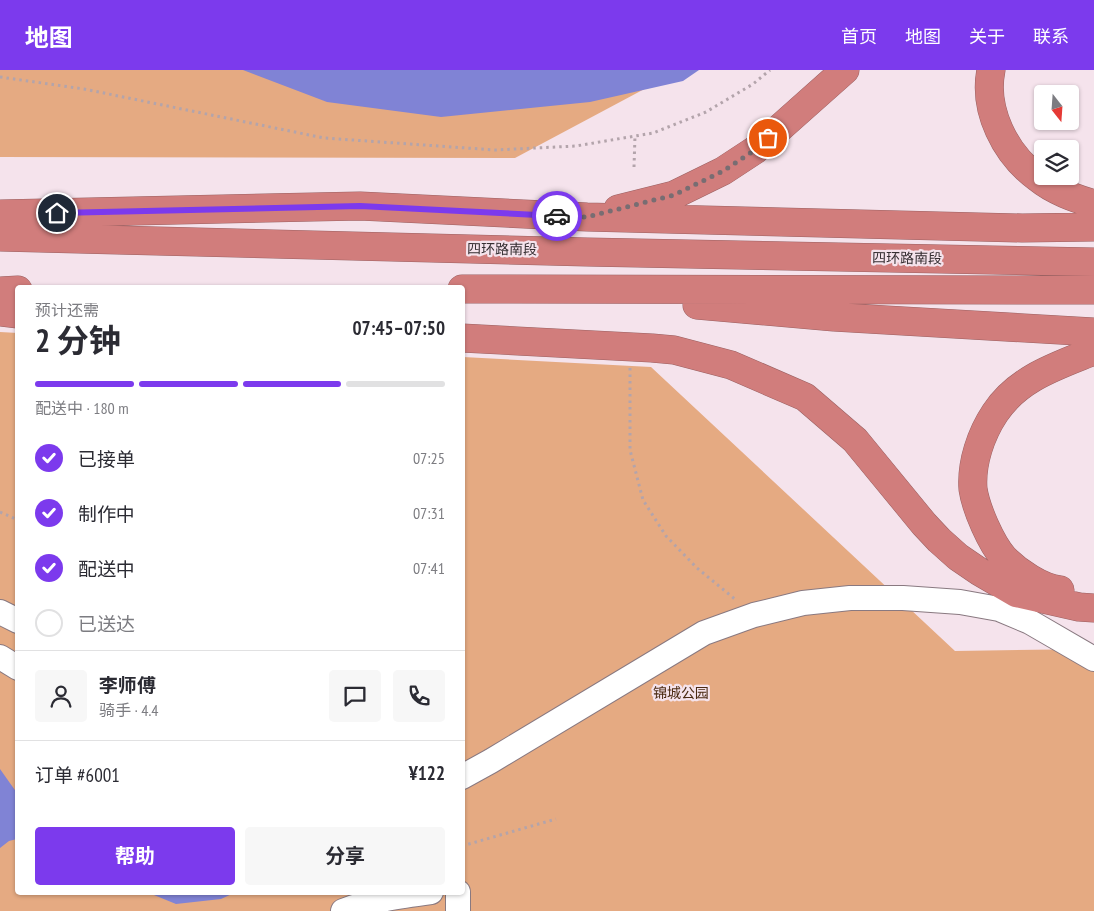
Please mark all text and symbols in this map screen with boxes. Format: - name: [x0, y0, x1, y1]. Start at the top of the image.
- text: 地图: [25, 22, 73, 53]
- text: 首页: [841, 25, 877, 48]
- text: 地图: [905, 25, 941, 48]
- text: 关于: [969, 25, 1005, 48]
- text: 联系: [1033, 25, 1069, 48]
- north arrow: [1034, 85, 1079, 130]
- map controls: [1034, 85, 1079, 185]
- pin: [747, 117, 789, 159]
- icon: bag: [754, 124, 782, 152]
- button: layers: [1034, 140, 1079, 185]
- courier: [532, 191, 582, 241]
- pin: [36, 192, 78, 234]
- icon: home: [43, 199, 71, 227]
- icon: car: [543, 202, 571, 230]
- street label: 四环路南段: [467, 239, 537, 259]
- street label: 四环路南段: [872, 248, 942, 268]
- text: 预计还需: [35, 300, 99, 320]
- text: 07:45–07:50: [352, 316, 445, 340]
- text: 2 分钟: [35, 319, 121, 361]
- text: 配送中 · 180 m: [35, 398, 129, 418]
- icon: check: [35, 444, 63, 472]
- text: 已接单: [78, 447, 135, 471]
- text: 07:25: [413, 448, 445, 468]
- icon: check: [35, 499, 63, 527]
- text: 制作中: [78, 502, 135, 526]
- text: 07:31: [413, 503, 445, 523]
- icon: check: [35, 554, 63, 582]
- text: 配送中: [78, 557, 135, 581]
- text: 07:41: [413, 558, 445, 578]
- text: 已送达: [78, 612, 135, 636]
- button: person: [35, 670, 87, 722]
- button: chat: [329, 670, 381, 722]
- button: phone: [393, 670, 445, 722]
- text: 李师傅: [99, 673, 156, 697]
- park label: 锦城公园: [653, 684, 709, 702]
- text: 骑手 · 4.4: [99, 700, 158, 720]
- text: ¥122: [409, 761, 445, 785]
- text: 订单 #6001: [35, 763, 120, 787]
- button: 帮助: [35, 827, 235, 885]
- button: 分享: [245, 827, 445, 885]

